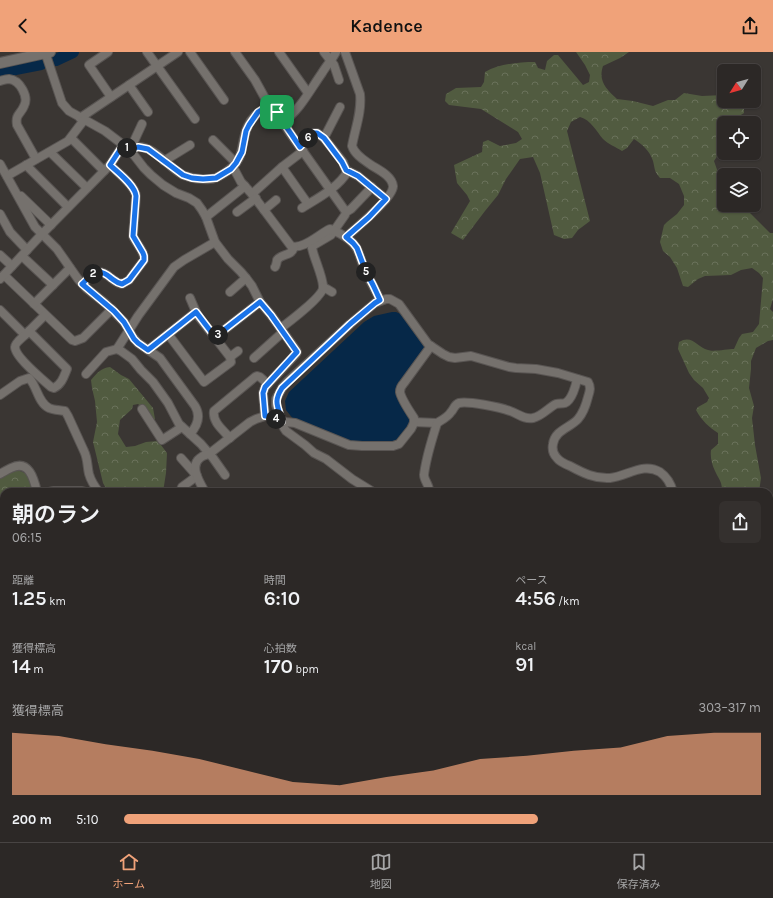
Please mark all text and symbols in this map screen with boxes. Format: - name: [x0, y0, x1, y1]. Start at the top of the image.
- icon: back: [12, 15, 34, 37]
- text: Kadence: [350, 15, 423, 37]
- icon: share: [739, 15, 761, 37]
- north arrow: [717, 64, 761, 108]
- map controls: [717, 64, 761, 212]
- pin: [260, 95, 294, 129]
- icon: arrive: [266, 101, 288, 123]
- button: locate: [717, 116, 761, 160]
- pin: 6: [298, 128, 318, 148]
- text: 6: [305, 131, 311, 144]
- pin: 1: [117, 138, 137, 158]
- text: 1: [125, 141, 129, 154]
- button: layers: [717, 168, 761, 212]
- pin: 5: [356, 262, 376, 282]
- pin: 2: [83, 264, 103, 284]
- text: 5: [363, 265, 369, 278]
- text: 2: [90, 267, 96, 280]
- pin: 3: [208, 325, 228, 345]
- text: 3: [215, 328, 221, 341]
- pin: 4: [266, 409, 286, 429]
- text: 4: [273, 412, 279, 425]
- button: share: [719, 501, 761, 543]
- text: 朝のラン: [12, 502, 100, 528]
- text: 06:15: [12, 530, 42, 545]
- text: 距離: [12, 574, 34, 587]
- text: 時間: [264, 574, 286, 587]
- text: ペース: [515, 574, 548, 587]
- text: 1.25: [12, 587, 47, 610]
- text: 6:10: [264, 587, 300, 610]
- text: 4:56: [515, 587, 556, 610]
- text: km: [47, 595, 66, 608]
- text: /km: [556, 595, 580, 608]
- text: kcal: [515, 640, 536, 653]
- text: 獲得標高: [12, 642, 56, 655]
- text: 心拍数: [264, 642, 297, 655]
- text: 91: [515, 653, 534, 676]
- text: 14: [12, 655, 31, 678]
- text: 170: [264, 655, 293, 678]
- text: m: [31, 663, 44, 676]
- text: bpm: [293, 663, 319, 676]
- text: 303–317 m: [698, 700, 761, 715]
- text: 獲得標高: [12, 703, 64, 718]
- text: 200 m: [12, 812, 52, 827]
- text: 5:10: [76, 812, 98, 827]
- tab: ホーム: [112, 851, 145, 891]
- tab: 地図: [370, 851, 392, 891]
- tab: 保存済み: [617, 851, 661, 891]

